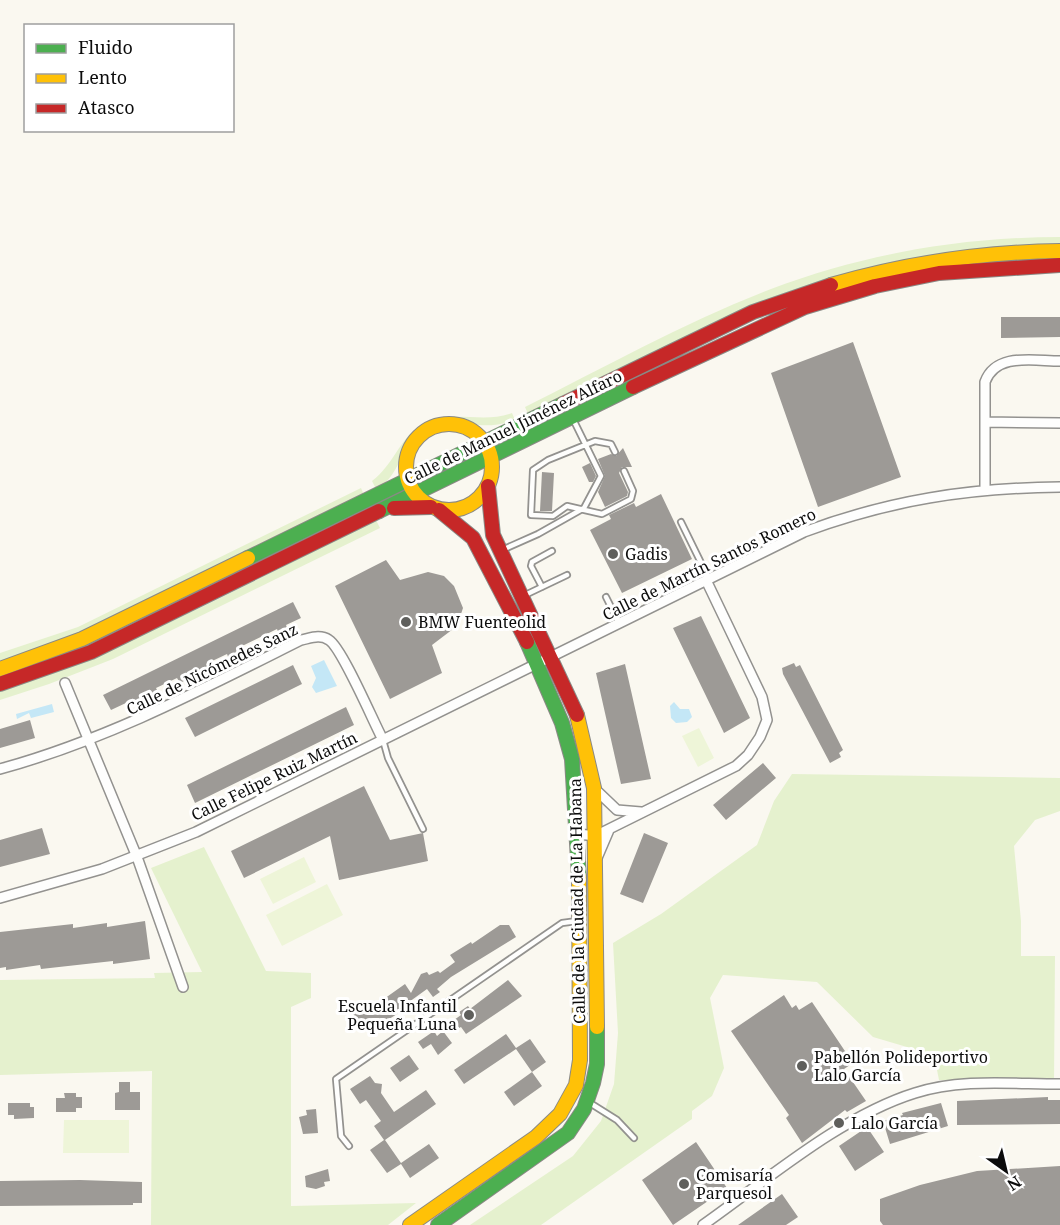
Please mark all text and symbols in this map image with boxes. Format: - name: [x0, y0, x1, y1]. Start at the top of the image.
- legend: [24, 24, 234, 132]
- text: Fluido: [78, 35, 133, 59]
- text: Lento: [78, 65, 127, 89]
- text: Atasco: [78, 95, 135, 119]
- street label: Calle de Manuel Jiménez Alfaro: [400, 365, 626, 489]
- street label: Calle de Martín Santos Romero: [598, 503, 820, 625]
- place label: Gadis: [625, 543, 668, 565]
- marker: Gadis: [606, 547, 620, 561]
- place label: BMW Fuenteolid: [418, 611, 546, 633]
- marker: BMW Fuenteolid: [399, 615, 413, 629]
- street label: Calle de Nicómedes Sanz: [123, 618, 301, 720]
- street label: Calle Felipe Ruiz Martín: [187, 726, 361, 826]
- street label: Calle de la Ciudad de La Habana: [564, 778, 590, 1024]
- place label: Escuela Infantil Pequeña Luna: [338, 995, 457, 1035]
- marker: Escuela Infantil Pequeña Luna: [462, 1008, 476, 1022]
- place label: Pabellón Polideportivo Lalo García: [814, 1046, 988, 1086]
- marker: Pabellón Polideportivo Lalo García: [795, 1059, 809, 1073]
- place label: Lalo García: [851, 1112, 938, 1134]
- marker: Lalo García: [832, 1116, 846, 1130]
- north arrow: [976, 1141, 1036, 1201]
- place label: Comisaría Parquesol: [696, 1164, 773, 1204]
- text: N: [1003, 1171, 1026, 1196]
- marker: Comisaría Parquesol: [677, 1177, 691, 1191]

